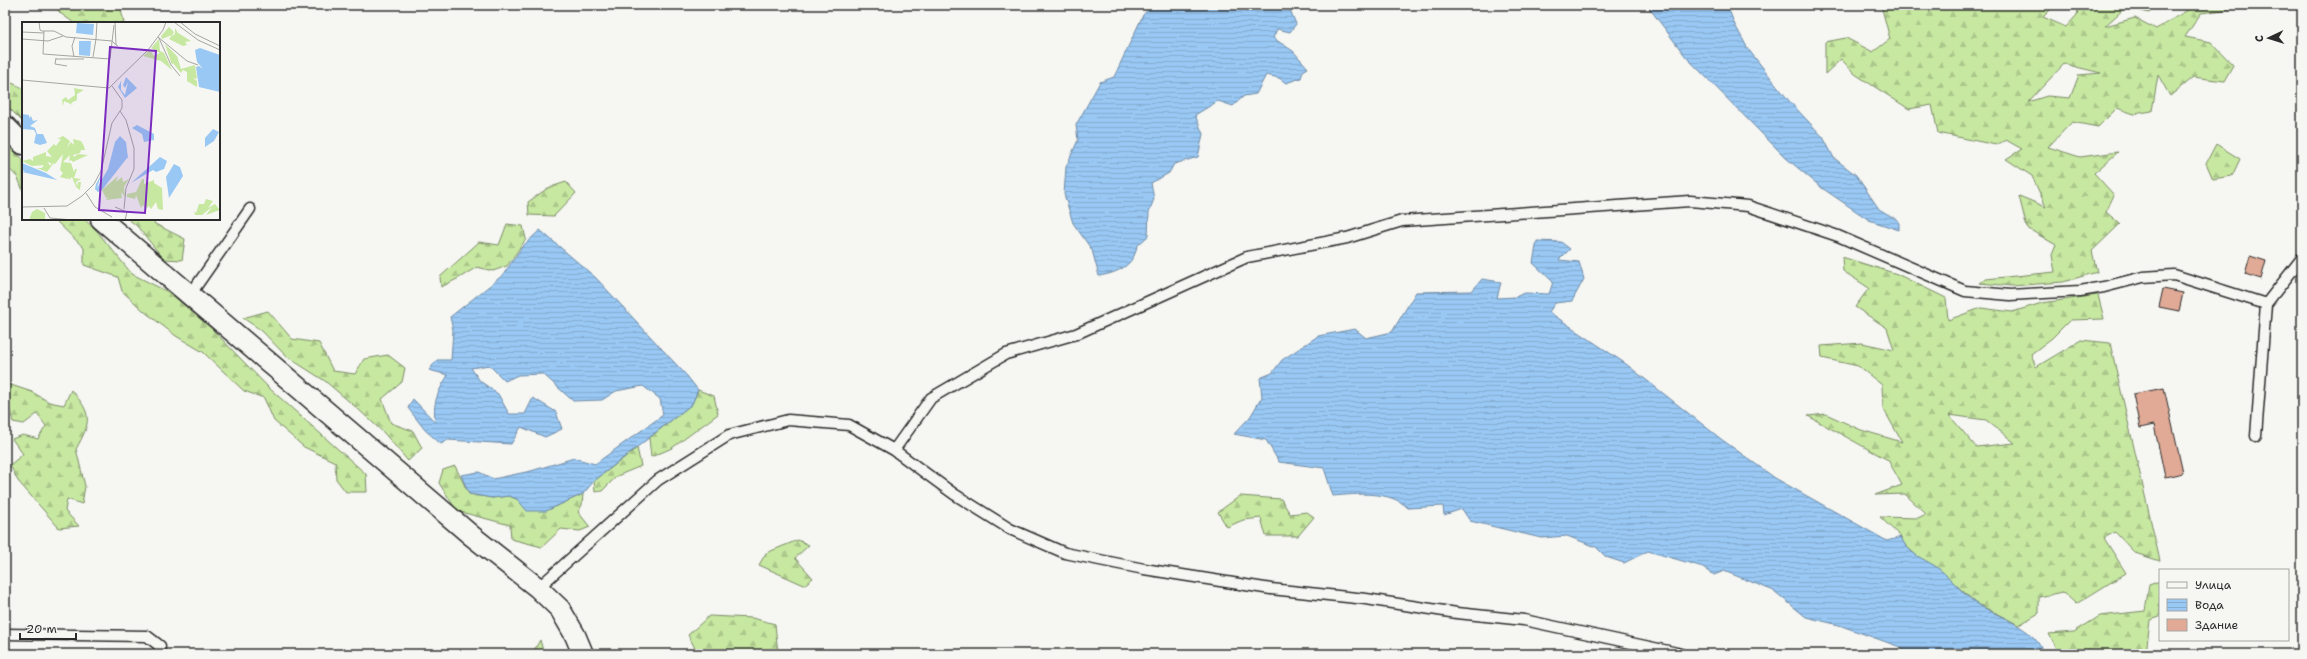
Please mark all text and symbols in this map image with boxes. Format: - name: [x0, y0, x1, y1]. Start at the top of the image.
- north arrow: [2249, 18, 2289, 58]
- inset map: [22, 22, 220, 220]
- text: С: [2252, 35, 2267, 43]
- legend: [2159, 569, 2289, 641]
- text: Улица: [2195, 577, 2232, 593]
- text: Вода: [2195, 597, 2224, 613]
- scale bar: [20, 615, 76, 641]
- text: Здание: [2195, 617, 2239, 633]
- text: 20 m: [26, 621, 57, 637]

